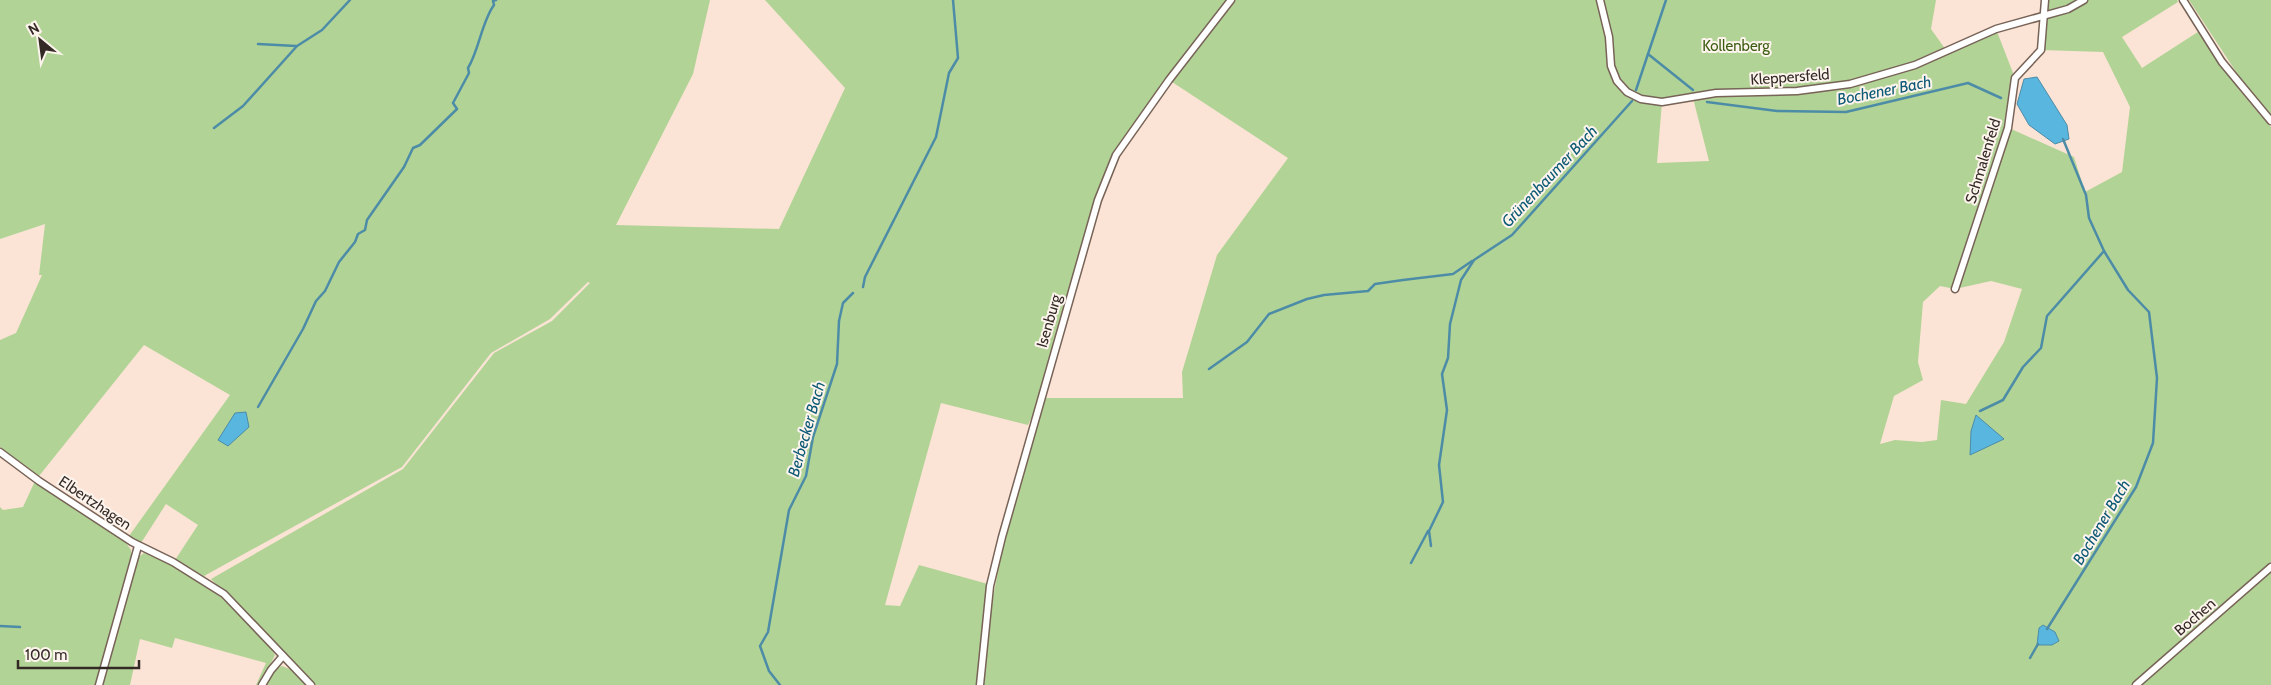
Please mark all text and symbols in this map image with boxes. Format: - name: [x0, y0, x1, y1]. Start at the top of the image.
- north arrow: [15, 15, 65, 65]
- text: N: [25, 18, 42, 39]
- park label: Kollenberg: [1702, 37, 1770, 55]
- street label: Kleppersfeld: [1750, 65, 1830, 89]
- water label: Bochener Bach: [1835, 72, 1933, 109]
- street label: Schmalenfeld: [1962, 116, 2004, 206]
- water label: Grünenbaumer Bach: [1497, 122, 1601, 231]
- street label: Isenburg: [1033, 292, 1065, 350]
- water label: Berbecker Bach: [784, 379, 829, 479]
- street label: Elbertzhagen: [55, 472, 135, 534]
- water label: Bochener Bach: [2069, 476, 2134, 568]
- street label: Bochen: [2171, 594, 2219, 640]
- scale bar: [18, 638, 139, 670]
- text: 100 m: [25, 646, 67, 664]

